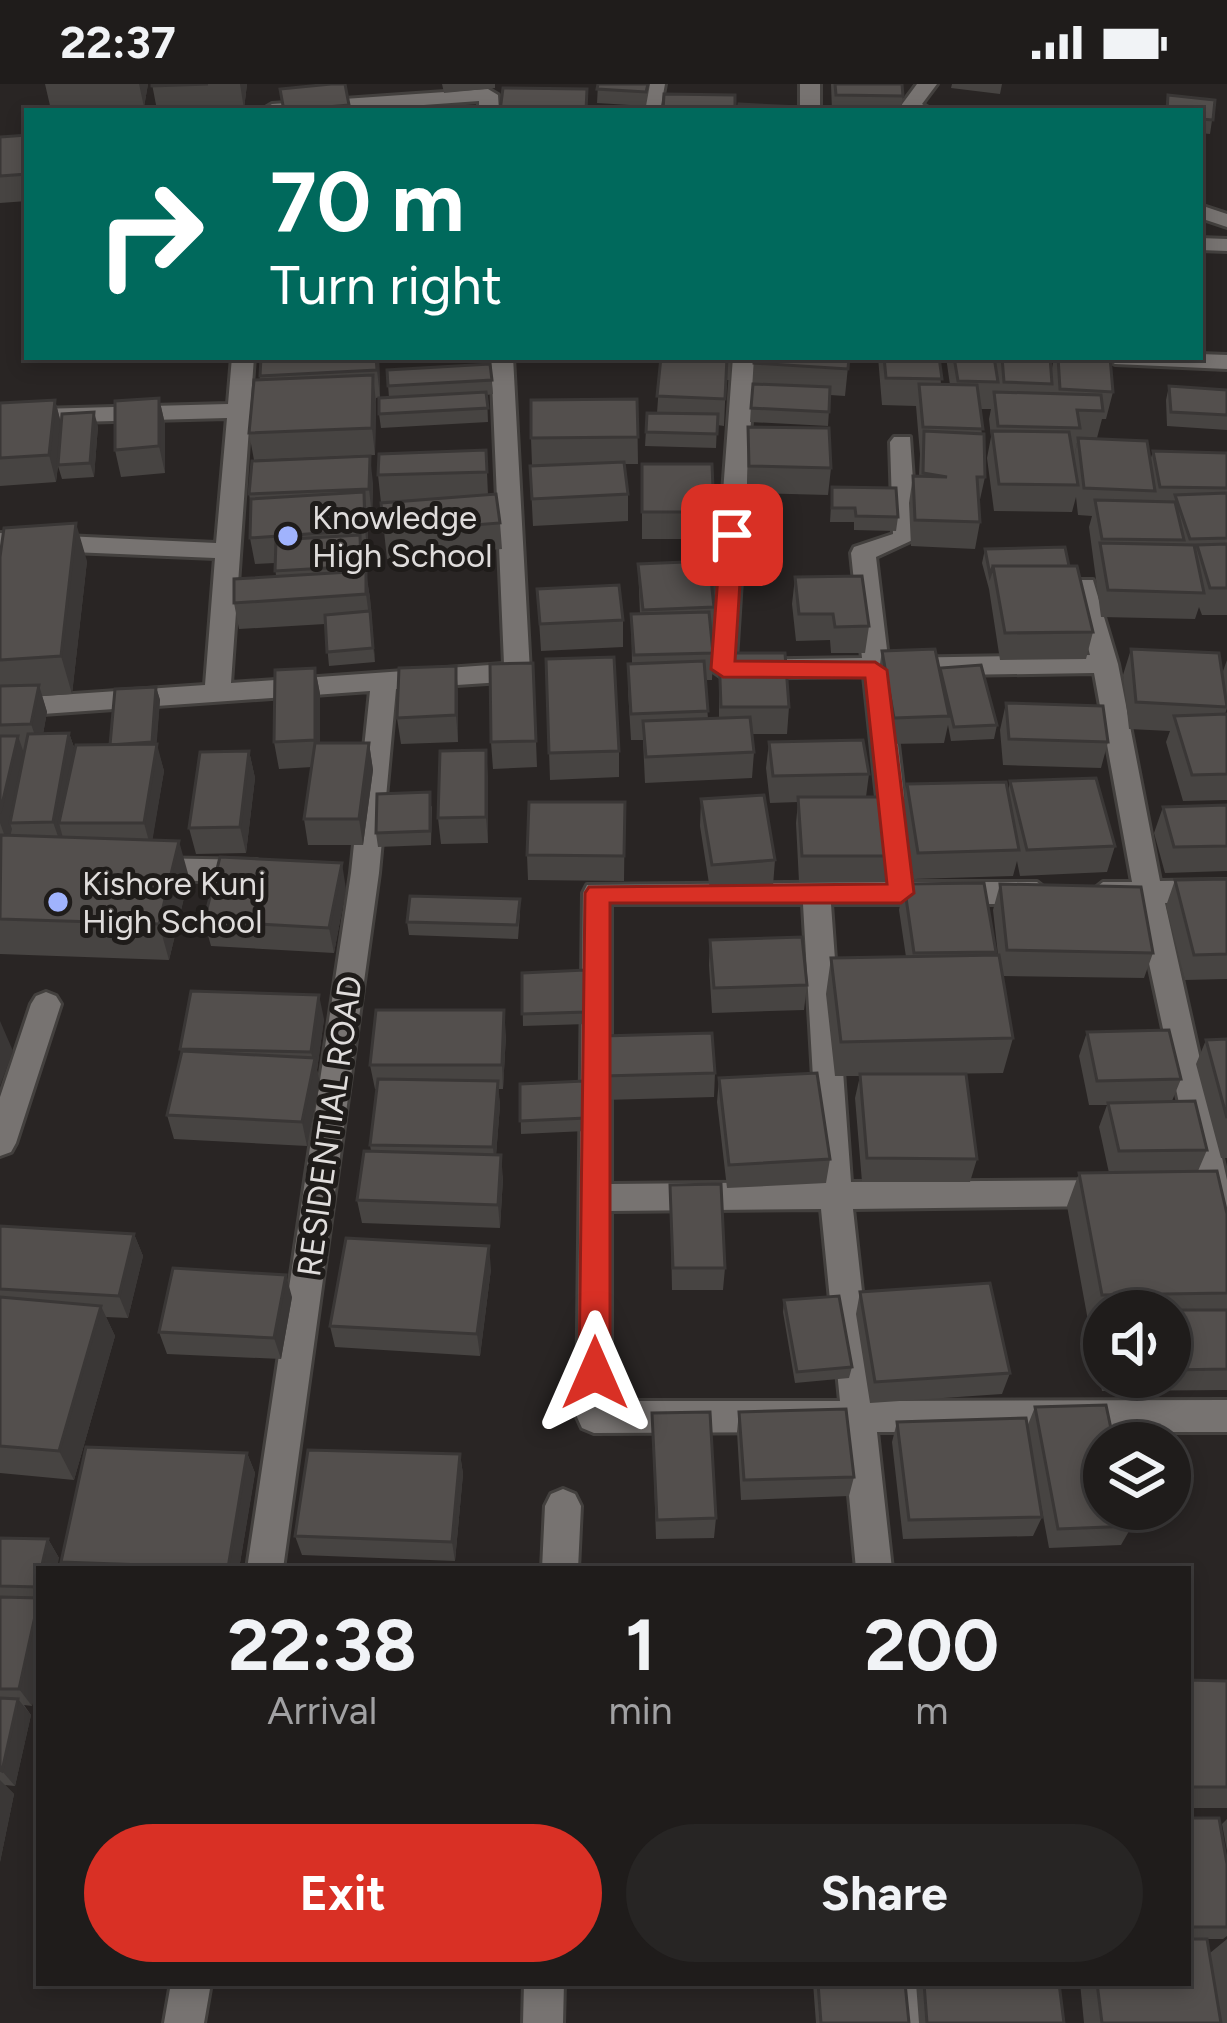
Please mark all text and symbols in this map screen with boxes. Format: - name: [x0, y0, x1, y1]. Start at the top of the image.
- text: 22:37: [60, 15, 176, 69]
- text: 70 m: [270, 151, 464, 252]
- icon: right: [72, 156, 228, 312]
- text: Turn right: [270, 253, 502, 318]
- pin: [681, 484, 783, 586]
- place label: Knowledge High School: [312, 498, 492, 575]
- icon: arrive: [699, 502, 765, 568]
- marker: Knowledge High School: [275, 523, 301, 549]
- place label: Kishore Kunj High School: [82, 864, 266, 941]
- marker: Kishore Kunj High School: [45, 889, 71, 915]
- street label: RESIDENTIAL ROAD: [289, 973, 370, 1279]
- map controls: [1083, 1290, 1191, 1530]
- button: sound: [1083, 1290, 1191, 1398]
- position arrow: [532, 1310, 658, 1436]
- button: layers: [1083, 1422, 1191, 1530]
- text: 22:38: [228, 1602, 417, 1688]
- text: 1: [625, 1602, 656, 1688]
- text: 200: [864, 1602, 999, 1688]
- text: Arrival: [267, 1687, 377, 1734]
- text: min: [609, 1687, 673, 1734]
- text: m: [915, 1687, 948, 1734]
- button: Exit: [84, 1824, 602, 1962]
- button: Share: [626, 1824, 1143, 1962]

